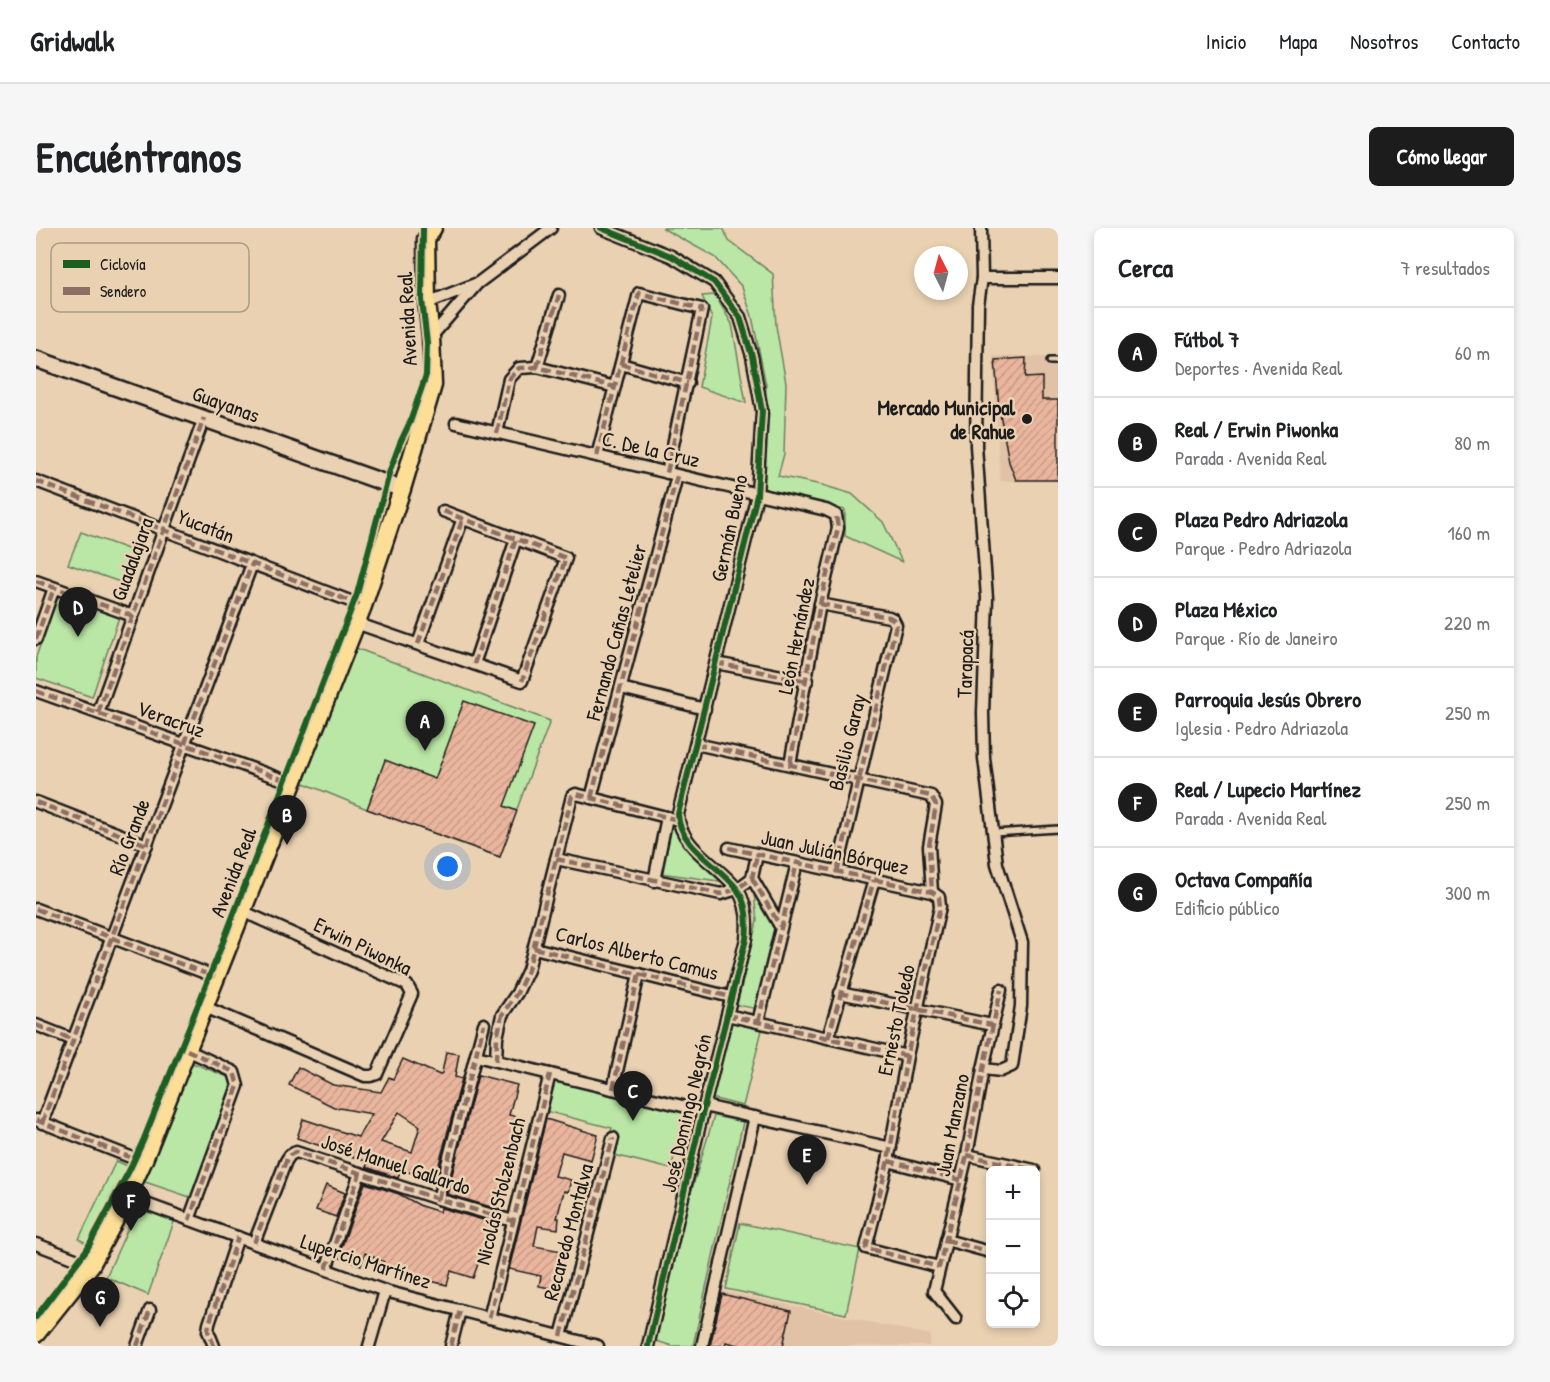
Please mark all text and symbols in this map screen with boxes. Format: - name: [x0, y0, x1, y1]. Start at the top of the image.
- text: Gridwalk: [30, 22, 114, 60]
- text: Inicio: [1206, 27, 1246, 56]
- text: Mapa: [1279, 27, 1317, 56]
- text: Nosotros: [1350, 27, 1418, 56]
- text: Contacto: [1451, 27, 1520, 56]
- button: Cómo llegar: [1369, 127, 1514, 186]
- text: Encuéntranos: [36, 128, 242, 185]
- legend: [51, 243, 249, 312]
- north arrow: [914, 246, 968, 300]
- text: Cerca: [1118, 250, 1173, 285]
- text: Ciclovía: [100, 253, 146, 275]
- text: 7 resultados: [1401, 254, 1490, 281]
- street label: Avenida Real: [390, 271, 424, 367]
- text: Sendero: [100, 280, 147, 302]
- text: Fútbol 7: [1175, 324, 1239, 354]
- text: A: [1133, 339, 1142, 366]
- text: 60 m: [1455, 339, 1490, 366]
- text: Deportes · Avenida Real: [1175, 354, 1342, 381]
- street label: Guayanas: [188, 378, 264, 430]
- place label: Mercado Municipal de Rahue: [877, 393, 1016, 446]
- marker: Mercado Municipal de Rahue: [1020, 412, 1034, 426]
- text: Real / Erwin Piwonka: [1175, 414, 1338, 444]
- street label: C. De la Cruz: [599, 424, 703, 474]
- text: B: [1132, 429, 1143, 456]
- text: 80 m: [1454, 429, 1490, 456]
- text: Parada · Avenida Real: [1175, 444, 1327, 471]
- street label: Germán Bueno: [704, 472, 754, 584]
- street label: Yucatán: [173, 502, 239, 550]
- text: Plaza Pedro Adriazola: [1175, 504, 1348, 534]
- street label: Guadalajara: [104, 513, 160, 605]
- text: C: [1132, 519, 1143, 546]
- text: 160 m: [1448, 519, 1490, 546]
- text: Parque · Pedro Adriazola: [1175, 534, 1352, 561]
- street label: Fernando Cañas Letelier: [578, 540, 654, 725]
- street label: León Hernández: [771, 575, 821, 697]
- pin: D: [58, 588, 98, 637]
- text: Plaza México: [1175, 594, 1277, 624]
- text: D: [1133, 609, 1142, 636]
- text: 220 m: [1444, 609, 1490, 636]
- text: Parque · Río de Janeiro: [1175, 624, 1338, 651]
- street label: Tarapacá: [949, 630, 981, 698]
- text: Parroquia Jesús Obrero: [1175, 684, 1361, 714]
- street label: Basilio Garay: [821, 690, 873, 793]
- street label: Veracruz: [133, 693, 209, 745]
- text: E: [1133, 699, 1142, 726]
- text: 250 m: [1445, 699, 1490, 726]
- pin: A: [406, 702, 444, 751]
- text: Iglesia · Pedro Adriazola: [1175, 714, 1348, 741]
- text: Real / Lupecio Martínez: [1175, 774, 1361, 804]
- text: F: [1134, 789, 1141, 816]
- text: 250 m: [1445, 789, 1490, 816]
- street label: Río Grande: [101, 794, 157, 880]
- pin: B: [268, 796, 306, 845]
- text: Parada · Avenida Real: [1175, 804, 1327, 831]
- street label: Avenida Real: [203, 822, 264, 921]
- street label: Juan Julián Bórquez: [758, 822, 912, 882]
- your location: [433, 852, 462, 881]
- text: Octava Compañía: [1175, 864, 1312, 894]
- text: G: [1133, 879, 1142, 906]
- text: 300 m: [1445, 879, 1490, 906]
- text: Edificio público: [1175, 894, 1279, 921]
- street label: Erwin Piwonka: [309, 910, 417, 982]
- street label: Carlos Alberto Camus: [553, 919, 721, 987]
- street label: Ernesto Toledo: [870, 962, 922, 1078]
- street label: José Domingo Negrón: [654, 1031, 718, 1195]
- street label: Juan Manzano: [928, 1071, 976, 1179]
- pin: C: [614, 1072, 652, 1121]
- street label: Nicolás Stolzenbach: [468, 1114, 532, 1268]
- street label: José Manuel Gallardo: [318, 1126, 474, 1202]
- pin: E: [788, 1136, 826, 1185]
- street label: Recaredo Montalva: [536, 1160, 600, 1304]
- map controls: [986, 1166, 1040, 1328]
- button: +: [986, 1166, 1040, 1220]
- pin: F: [112, 1182, 151, 1231]
- button: −: [986, 1220, 1040, 1274]
- street label: Lupercio Martínez: [297, 1226, 435, 1296]
- button: locate: [986, 1274, 1040, 1328]
- pin: G: [80, 1278, 120, 1327]

